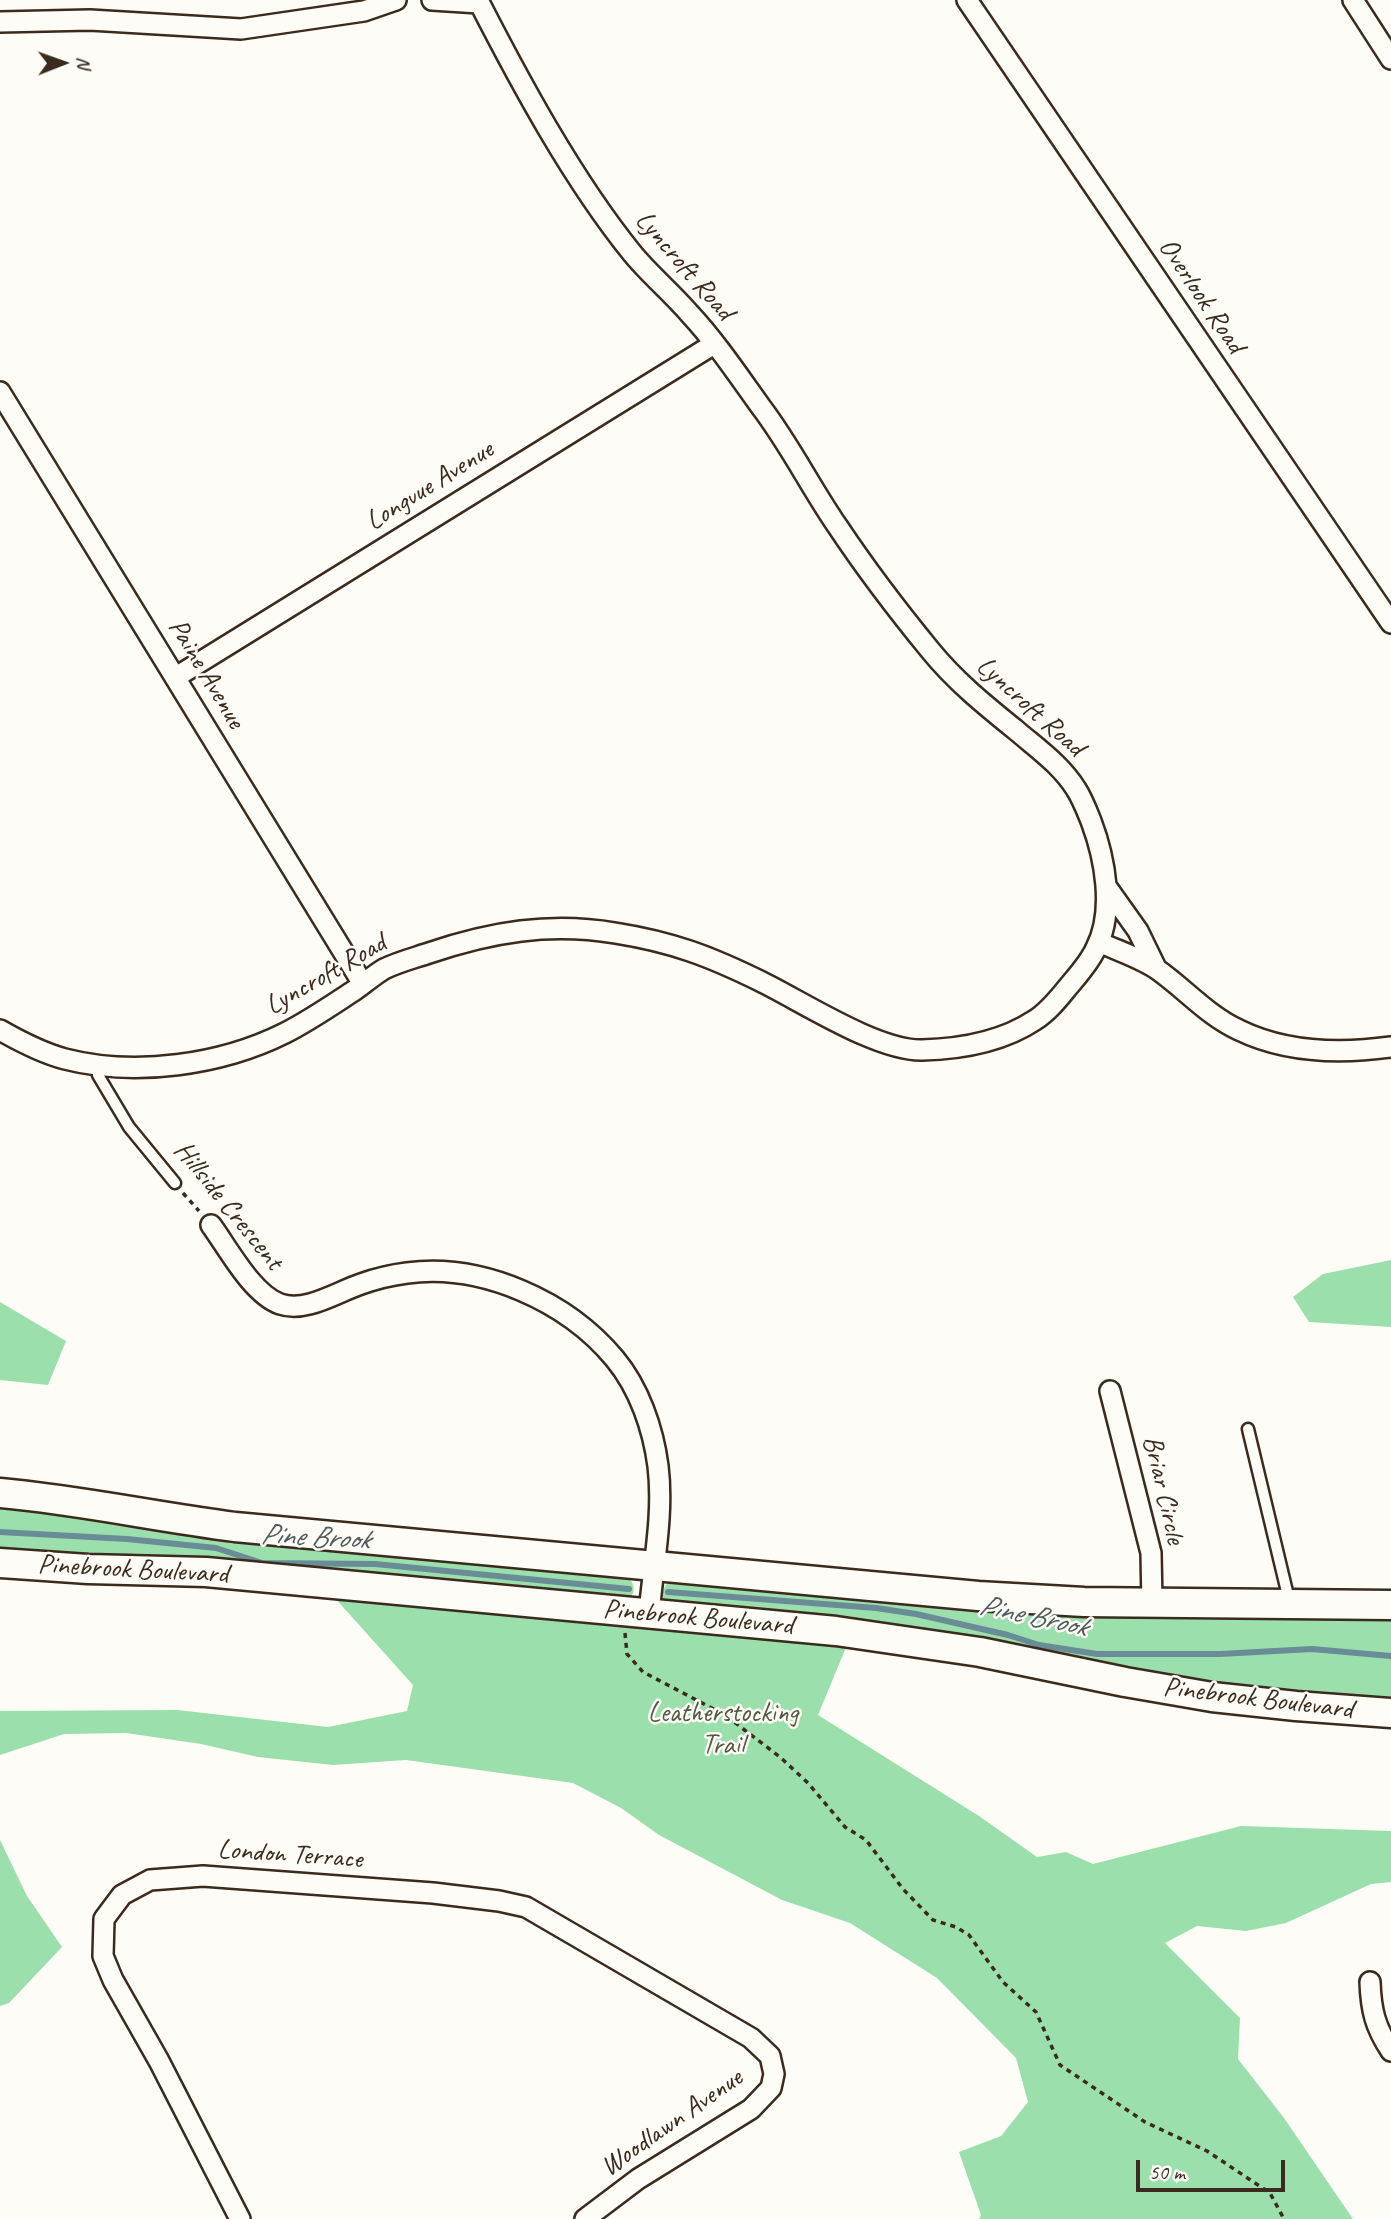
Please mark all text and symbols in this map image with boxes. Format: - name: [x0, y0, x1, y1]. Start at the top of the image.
- north arrow: [28, 28, 98, 98]
- text: N: [72, 57, 96, 69]
- street label: Lyncroft Road: [627, 204, 741, 328]
- street label: Overlook Road: [1150, 232, 1252, 360]
- street label: Longvue Avenue: [360, 434, 500, 538]
- street label: Paine Avenue: [160, 613, 252, 735]
- street label: Lyncroft Road: [969, 650, 1091, 764]
- street label: Lyncroft Road: [260, 927, 392, 1023]
- street label: Hillside Crescent: [166, 1135, 290, 1277]
- street label: Briar Circle: [1134, 1432, 1192, 1548]
- water label: Pine Brook: [260, 1517, 370, 1559]
- street label: Pinebrook Boulevard: [37, 1548, 229, 1592]
- water label: Pine Brook: [976, 1588, 1090, 1646]
- street label: Pinebrook Boulevard: [602, 1593, 794, 1643]
- street label: Pinebrook Boulevard: [1161, 1671, 1355, 1727]
- park label: Leatherstocking Trail: [648, 1697, 798, 1763]
- street label: London Terrace: [216, 1833, 364, 1877]
- street label: Woodlawn Avenue: [595, 2062, 749, 2184]
- scale bar: [1139, 2146, 1288, 2190]
- text: 50 m: [1149, 2159, 1185, 2185]

